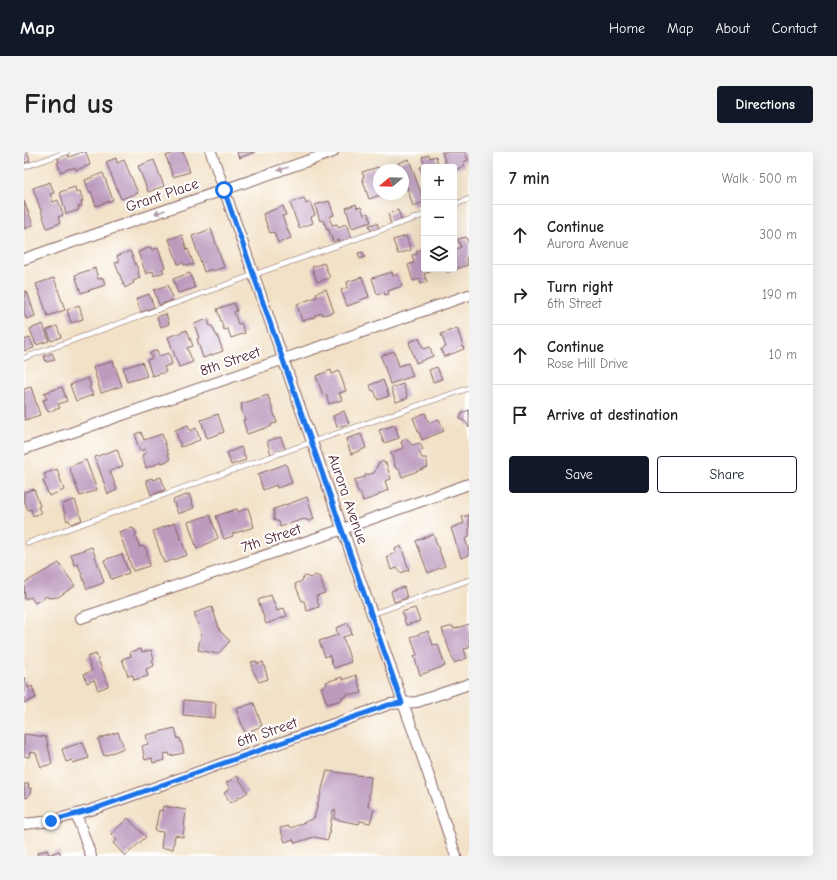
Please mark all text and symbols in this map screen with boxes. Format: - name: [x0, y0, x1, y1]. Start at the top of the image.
- text: Map: [20, 17, 55, 39]
- text: Home: [609, 20, 645, 37]
- text: Map: [667, 20, 693, 37]
- text: About: [715, 20, 750, 37]
- text: Contact: [772, 20, 817, 37]
- button: Directions: [717, 86, 813, 123]
- text: Find us: [24, 88, 113, 120]
- north arrow: [373, 164, 409, 200]
- map controls: [421, 164, 457, 272]
- button: +: [421, 164, 457, 200]
- one-way arrow: [277, 166, 289, 172]
- text: 7 min: [509, 169, 550, 188]
- text: Walk · 500 m: [722, 171, 797, 186]
- street label: Grant Place: [123, 174, 201, 216]
- route start: [215, 181, 233, 199]
- button: −: [421, 200, 457, 236]
- one-way arrow: [154, 209, 166, 215]
- text: Continue: [547, 218, 604, 236]
- icon: ahead: [509, 224, 531, 246]
- text: 300 m: [759, 227, 797, 242]
- button: layers: [421, 236, 457, 272]
- text: Aurora Avenue: [547, 236, 629, 251]
- text: Turn right: [547, 278, 613, 296]
- icon: right: [509, 284, 531, 306]
- text: 190 m: [762, 287, 797, 302]
- text: 6th Street: [547, 296, 602, 311]
- text: Continue: [547, 338, 604, 356]
- street label: 8th Street: [197, 342, 263, 380]
- icon: ahead: [509, 344, 531, 366]
- text: 10 m: [769, 347, 797, 362]
- text: Rose Hill Drive: [547, 356, 628, 371]
- icon: arrive: [509, 404, 531, 426]
- text: Arrive at destination: [547, 406, 678, 424]
- street label: Aurora Avenue: [324, 452, 372, 547]
- button: Save: [509, 456, 649, 493]
- button: Share: [657, 456, 797, 493]
- street label: 7th Street: [239, 519, 304, 557]
- street label: 6th Street: [234, 713, 300, 751]
- route end: [42, 812, 60, 830]

